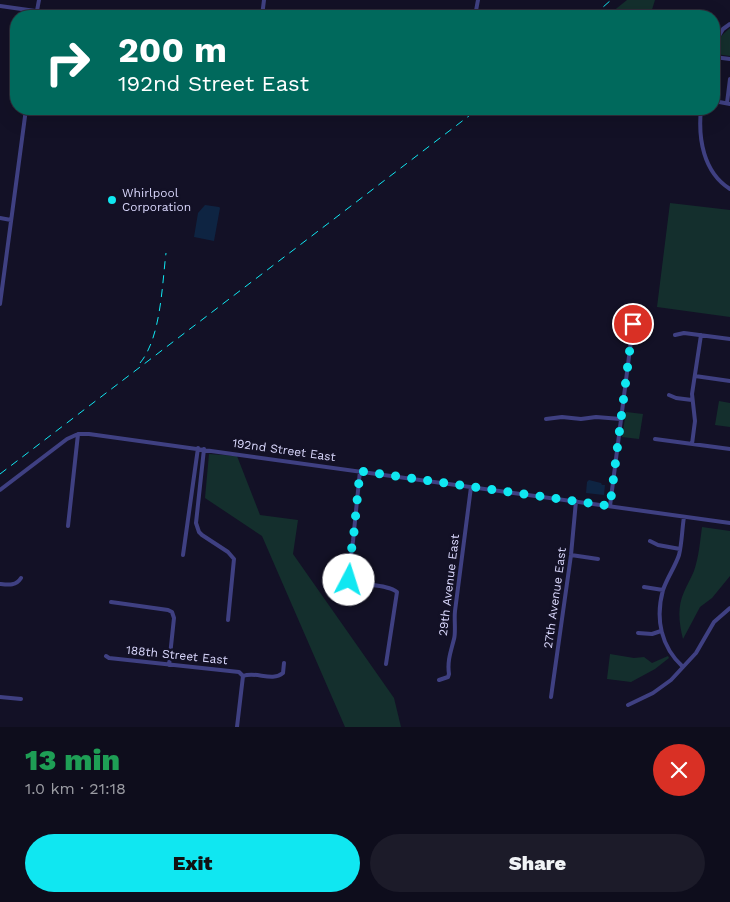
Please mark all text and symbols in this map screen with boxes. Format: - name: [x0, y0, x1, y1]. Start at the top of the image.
- text: 200 m: [118, 29, 227, 71]
- icon: right: [35, 30, 100, 95]
- text: 192nd Street East: [118, 71, 309, 96]
- place label: Whirlpool Corporation: [122, 186, 191, 214]
- marker: Whirlpool Corporation: [106, 194, 118, 206]
- pin: [612, 303, 654, 345]
- icon: arrive: [619, 310, 647, 338]
- street label: 192nd Street East: [231, 436, 337, 464]
- street label: 29th Avenue East: [436, 533, 462, 637]
- street label: 27th Avenue East: [541, 547, 569, 649]
- position arrow: [322, 553, 374, 605]
- street label: 188th Street East: [126, 643, 228, 667]
- text: 13 min: [25, 742, 120, 777]
- button: close: [653, 744, 705, 796]
- text: 1.0 km · 21:18: [25, 779, 126, 798]
- button: Exit: [25, 834, 360, 892]
- button: Share: [370, 834, 705, 892]

